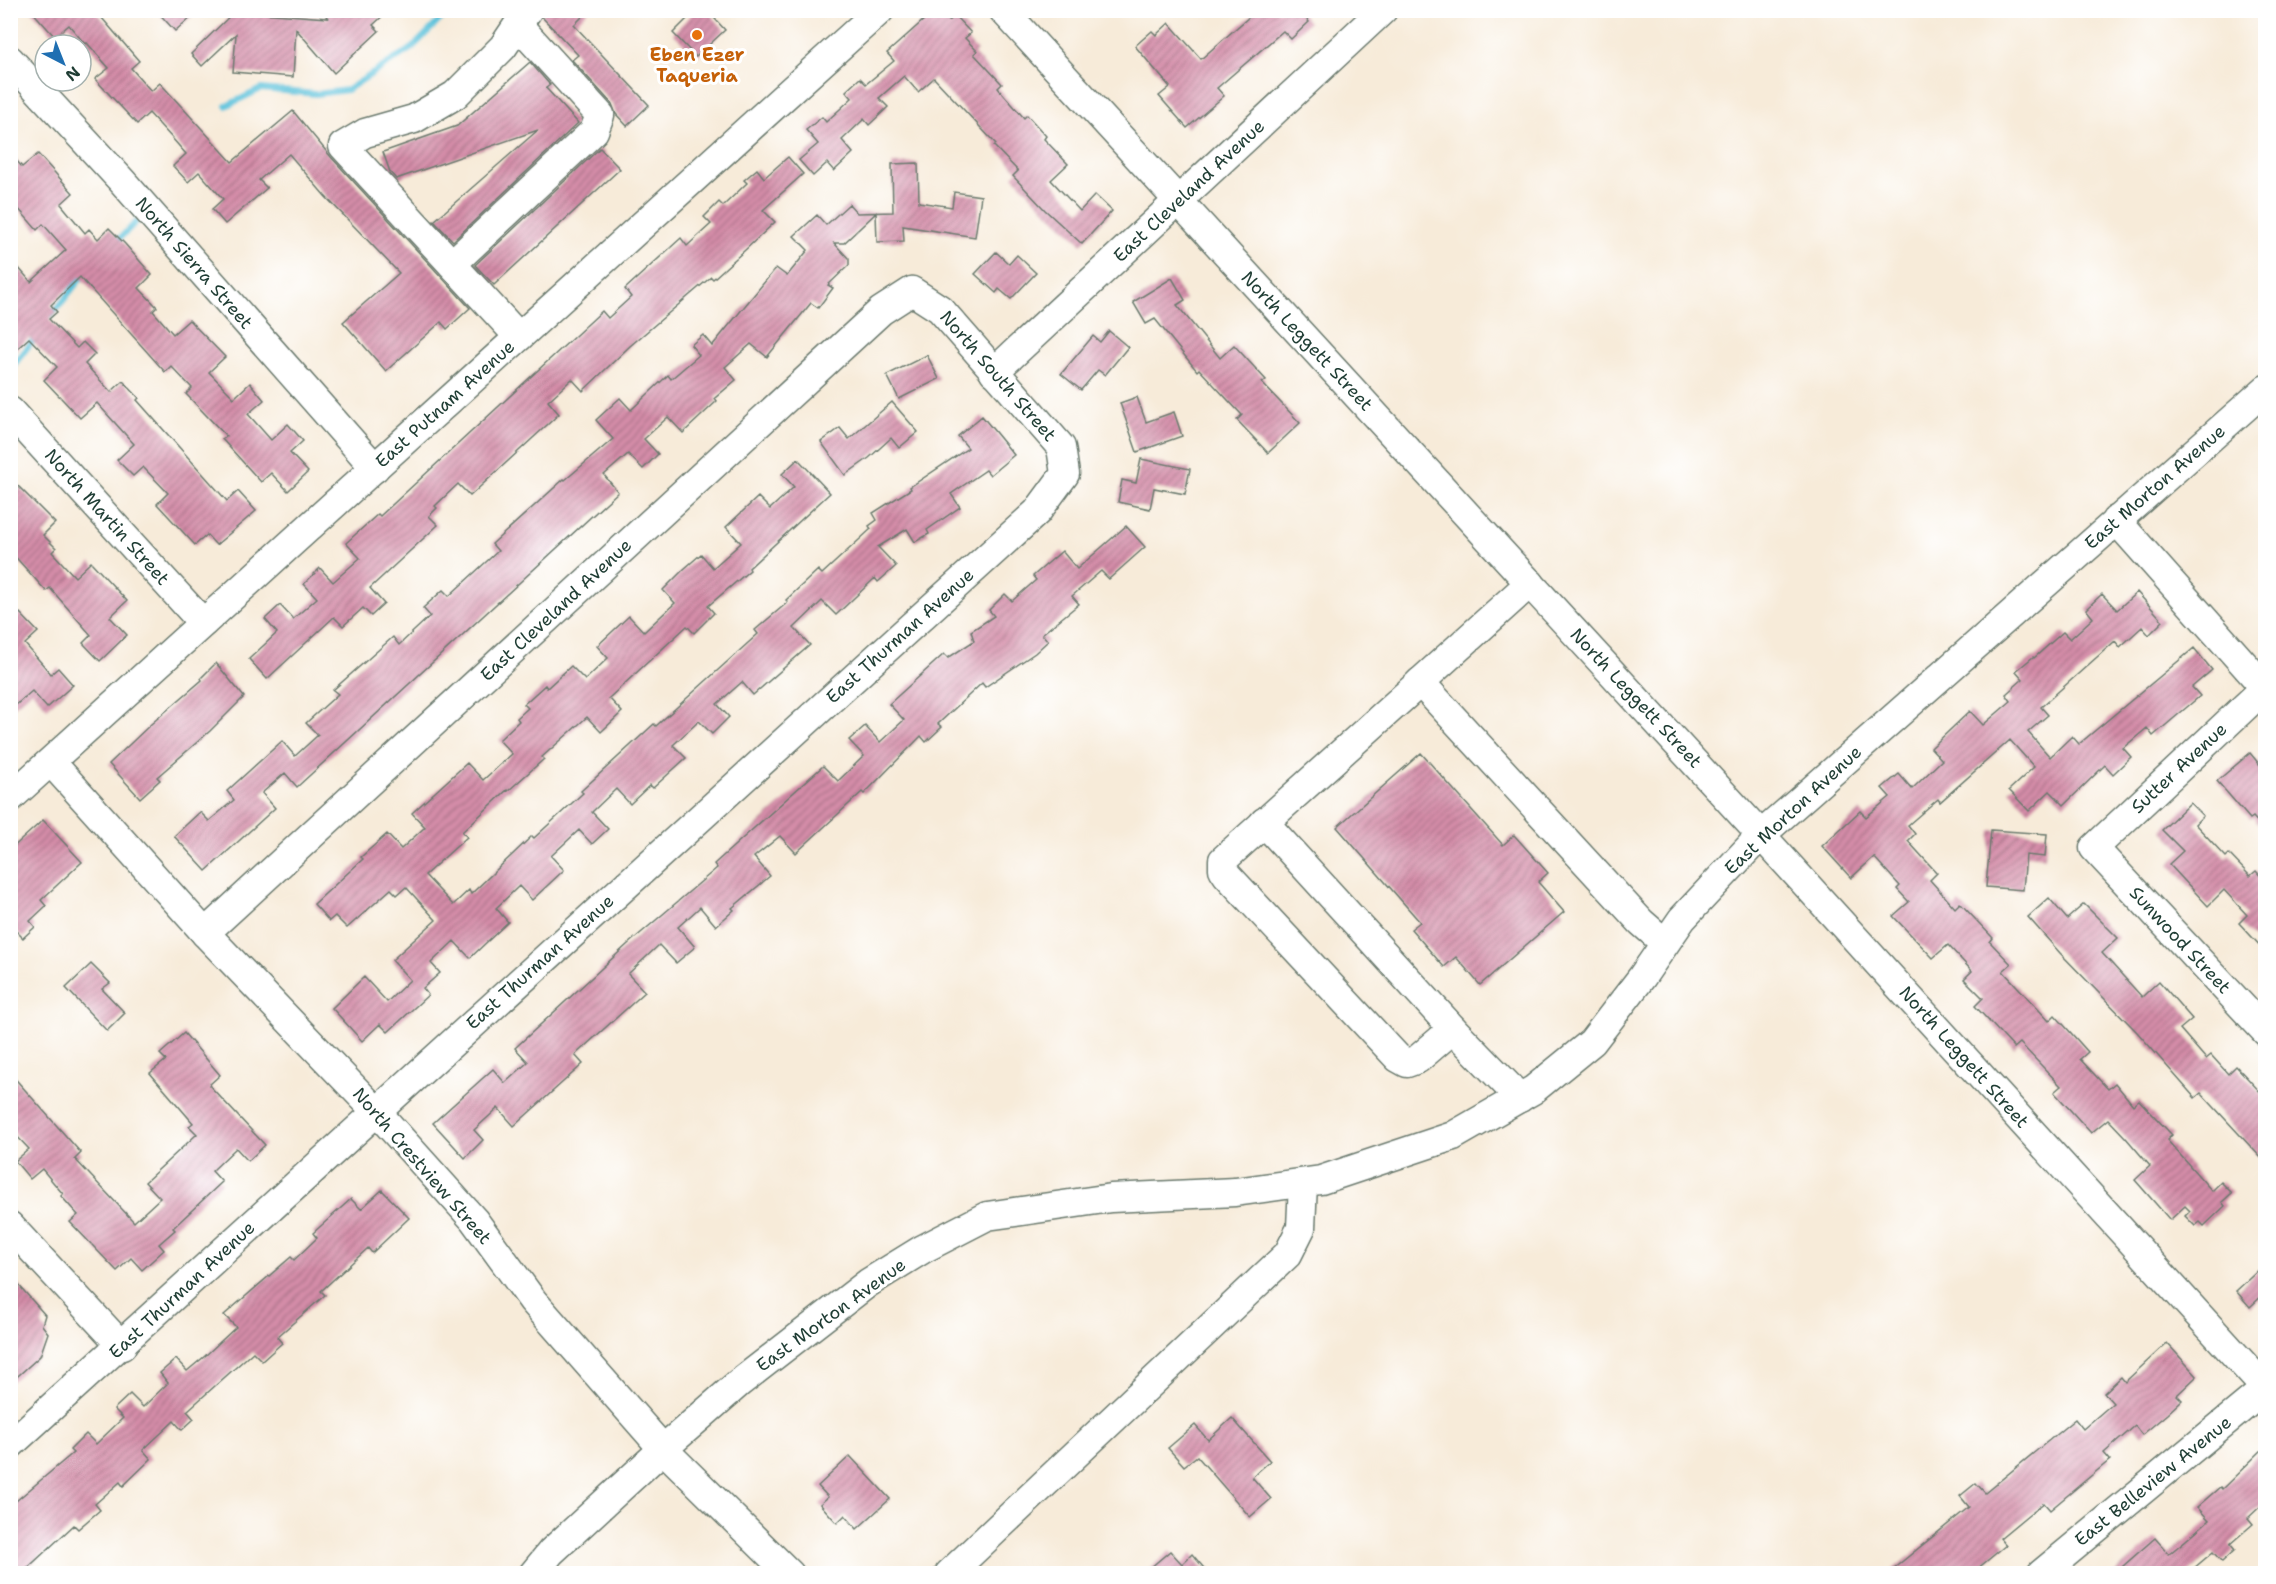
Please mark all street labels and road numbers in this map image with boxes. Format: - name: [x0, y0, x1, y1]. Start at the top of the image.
- street label: East Cleveland Avenue: [1108, 114, 1270, 268]
- street label: North Sierra Street: [130, 192, 258, 334]
- street label: North Leggett Street: [1236, 266, 1378, 416]
- street label: North South Street: [934, 305, 1062, 447]
- street label: East Putnam Avenue: [370, 335, 520, 473]
- street label: East Morton Avenue: [2079, 419, 2231, 555]
- street label: North Martin Street: [39, 444, 175, 590]
- street label: East Cleveland Avenue: [475, 533, 637, 687]
- street label: East Thurman Avenue: [821, 563, 979, 709]
- street label: North Leggett Street: [1565, 623, 1707, 773]
- street label: Sutter Avenue: [2126, 717, 2232, 819]
- street label: East Morton Avenue: [1719, 740, 1867, 880]
- street label: Sunwood Street: [2124, 881, 2236, 999]
- street label: East Thurman Avenue: [461, 889, 619, 1035]
- street label: North Leggett Street: [1894, 981, 2034, 1133]
- street label: North Crestview Street: [347, 1083, 497, 1250]
- street label: East Thurman Avenue: [104, 1216, 260, 1364]
- street label: East Morton Avenue: [751, 1253, 911, 1377]
- street label: East Belleview Avenue: [2070, 1410, 2236, 1552]

